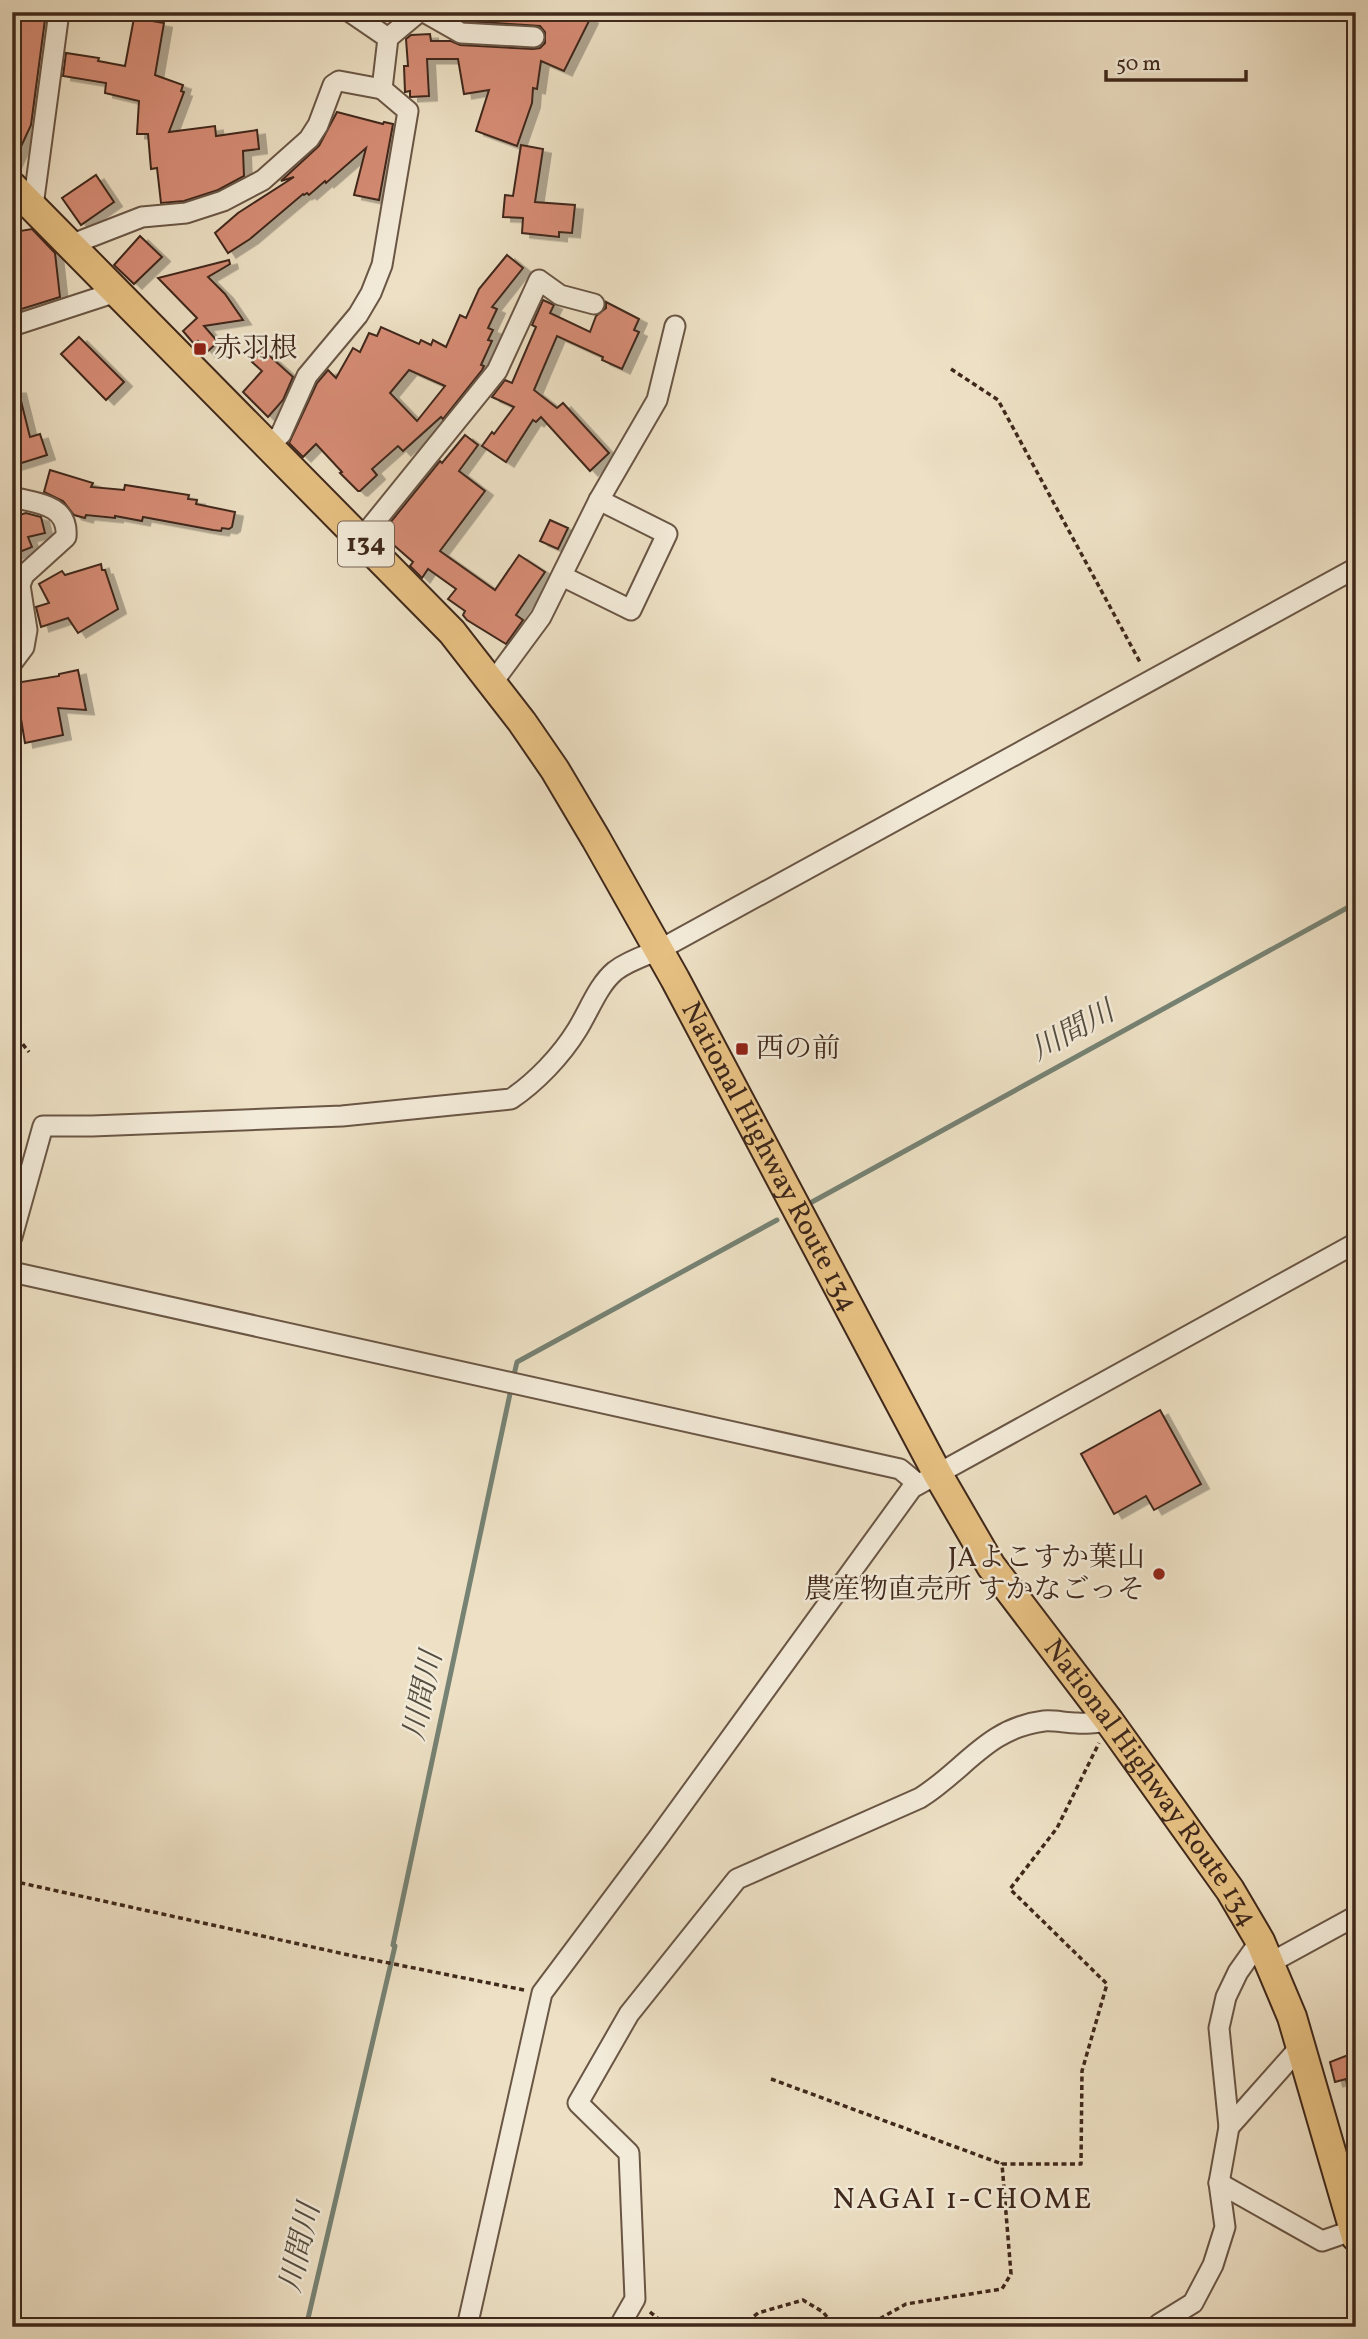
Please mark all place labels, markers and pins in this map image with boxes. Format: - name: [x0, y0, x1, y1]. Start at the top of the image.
- place label: 赤羽根: [214, 330, 298, 369]
- marker: 赤羽根: [192, 341, 208, 357]
- place label: 西の前: [756, 1030, 840, 1069]
- marker: 西の前: [734, 1041, 750, 1057]
- place label: JAよこすか葉山 農産物直売所 すかなごっそ: [804, 1539, 1145, 1610]
- marker: JAよこすか葉山 農産物直売所 すかなごっそ: [1151, 1566, 1167, 1582]

